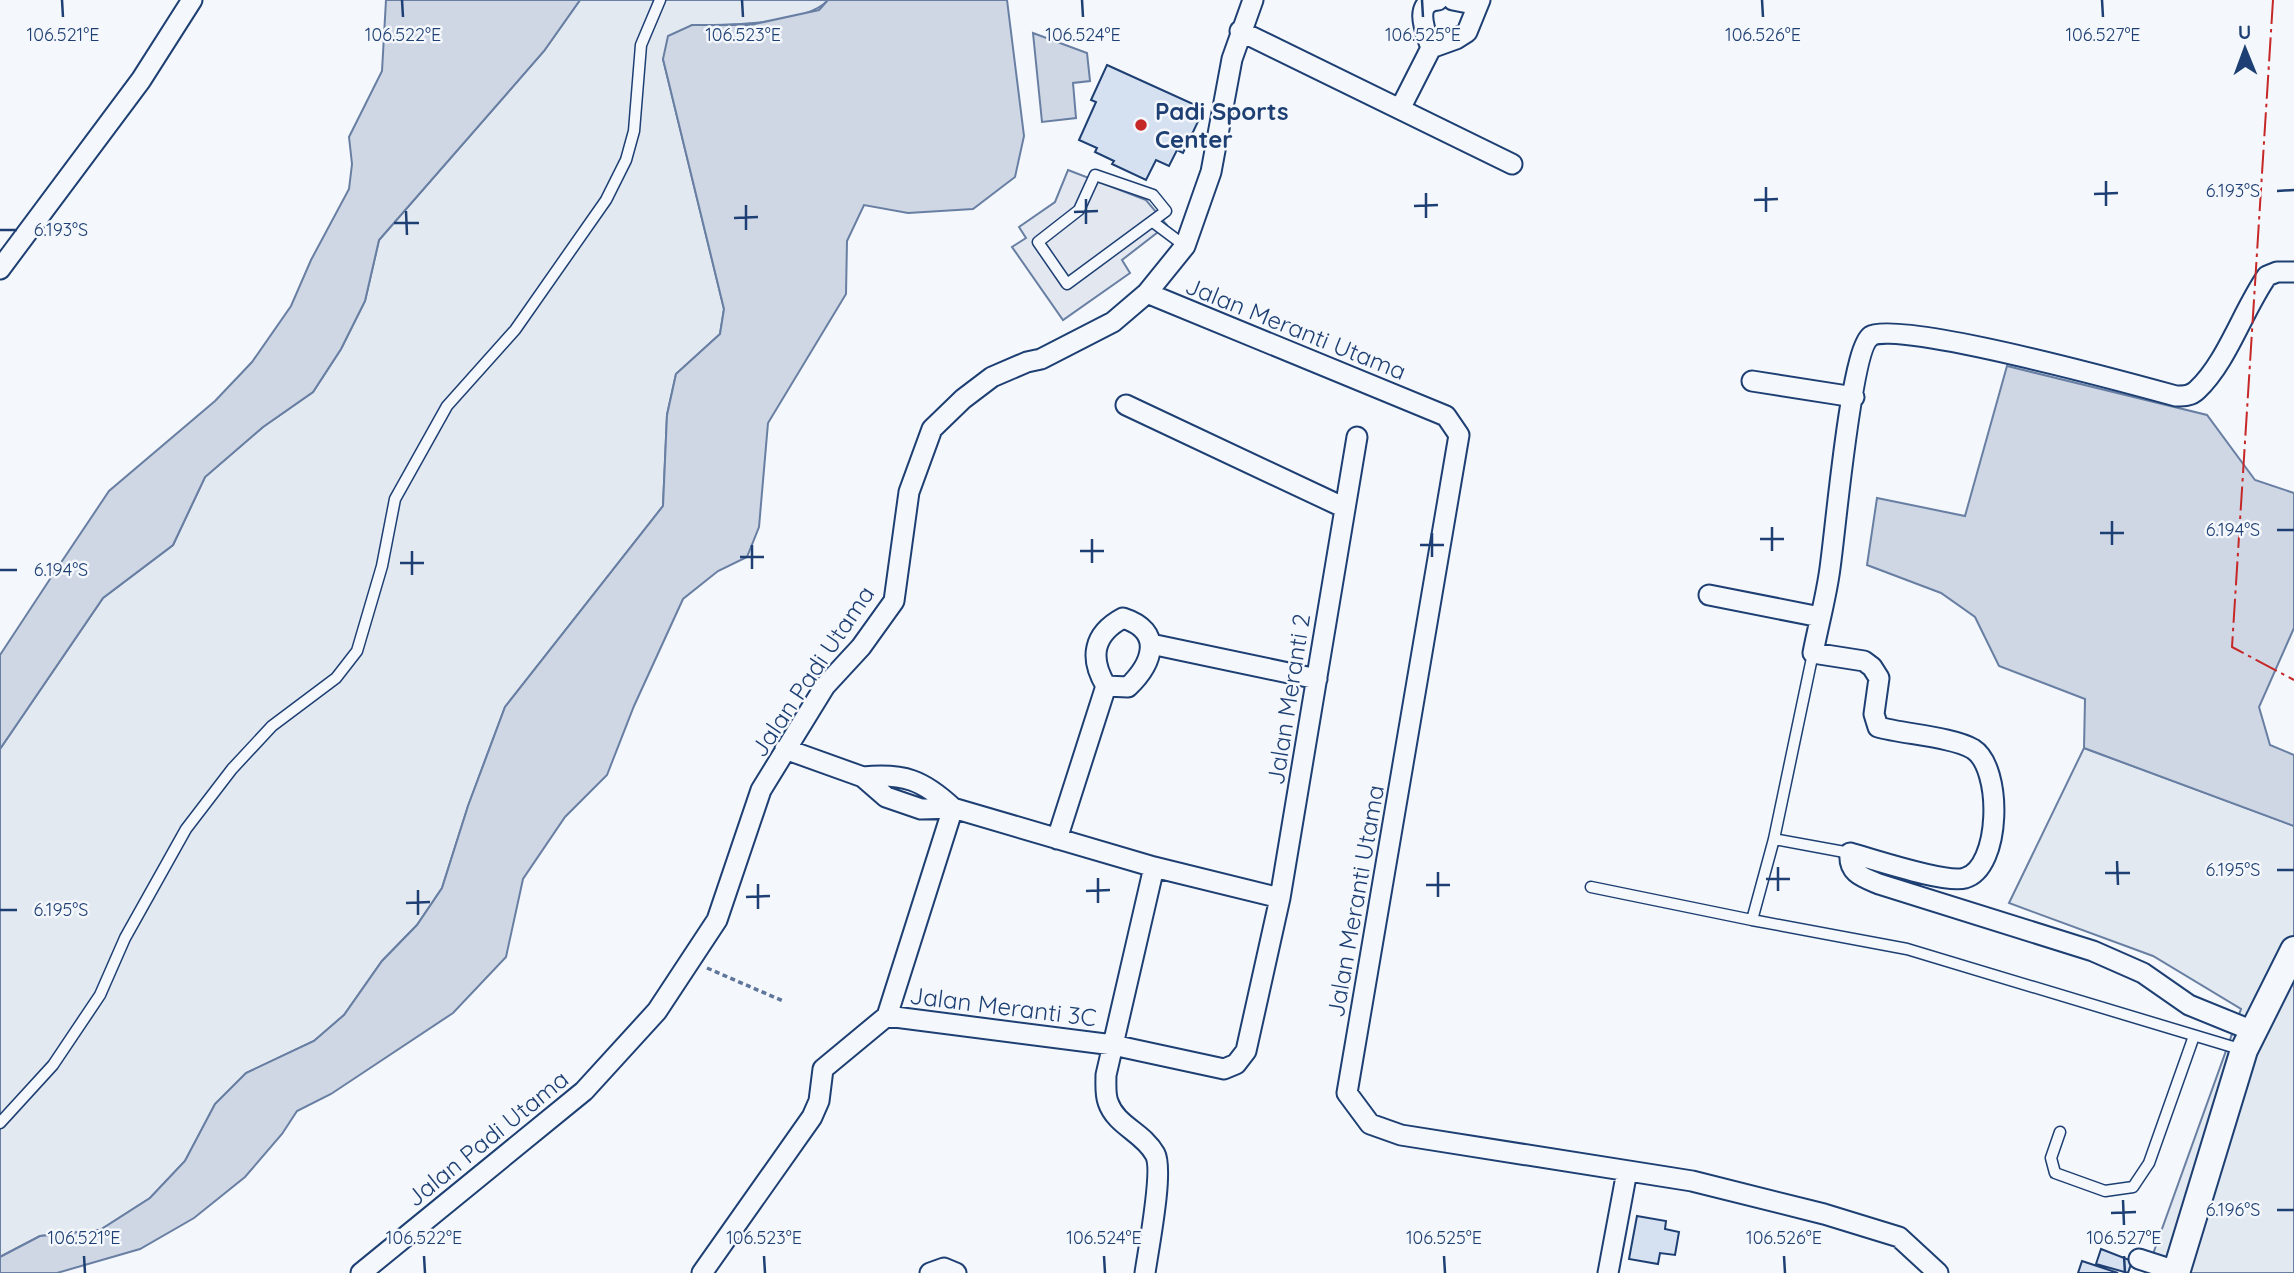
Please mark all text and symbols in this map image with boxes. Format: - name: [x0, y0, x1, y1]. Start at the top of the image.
- north arrow: [2210, 14, 2280, 84]
- text: U: [2238, 20, 2252, 44]
- text: 106.521°E: [27, 23, 99, 46]
- text: 106.522°E: [365, 23, 441, 46]
- text: 106.523°E: [705, 23, 781, 46]
- text: 106.524°E: [1045, 23, 1121, 46]
- text: 106.525°E: [1385, 23, 1461, 46]
- text: 106.526°E: [1725, 23, 1801, 46]
- text: 106.527°E: [2065, 23, 2141, 46]
- place label: Padi Sports Center: [1155, 96, 1289, 154]
- marker: Padi Sports Center: [1133, 117, 1149, 133]
- text: 6.193°S: [2206, 179, 2260, 202]
- text: 6.193°S: [34, 218, 88, 241]
- street label: Jalan Meranti Utama: [1181, 270, 1411, 386]
- text: 6.194°S: [2206, 518, 2260, 541]
- text: 6.194°S: [34, 558, 88, 581]
- street label: Jalan Padi Utama: [744, 580, 880, 762]
- street label: Jalan Meranti 2: [1260, 611, 1316, 787]
- street label: Jalan Meranti Utama: [1320, 782, 1390, 1020]
- text: 6.195°S: [2206, 858, 2260, 881]
- text: 6.195°S: [34, 898, 88, 921]
- street label: Jalan Meranti 3C: [908, 980, 1098, 1032]
- street label: Jalan Padi Utama: [400, 1063, 574, 1213]
- text: 6.196°S: [2206, 1198, 2260, 1221]
- text: 106.521°E: [48, 1226, 120, 1249]
- text: 106.522°E: [386, 1226, 462, 1249]
- text: 106.523°E: [726, 1226, 802, 1249]
- text: 106.524°E: [1066, 1226, 1142, 1249]
- text: 106.525°E: [1406, 1226, 1482, 1249]
- text: 106.526°E: [1746, 1226, 1822, 1249]
- text: 106.527°E: [2086, 1226, 2162, 1249]

